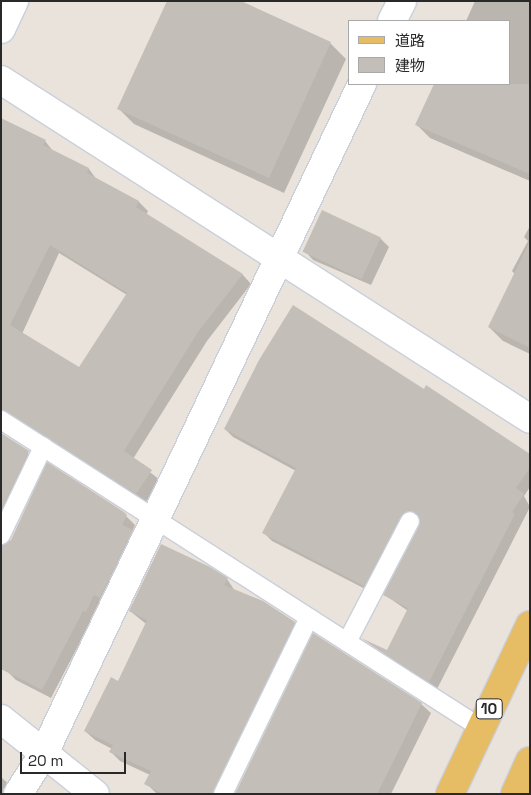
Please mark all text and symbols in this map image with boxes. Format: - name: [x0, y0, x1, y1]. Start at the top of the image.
- legend: [348, 20, 511, 85]
- text: 道路: [395, 31, 425, 50]
- text: 建物: [395, 56, 425, 75]
- road number: 10: [475, 696, 503, 722]
- scale bar: [22, 742, 129, 774]
- text: 20 m: [28, 751, 63, 770]

